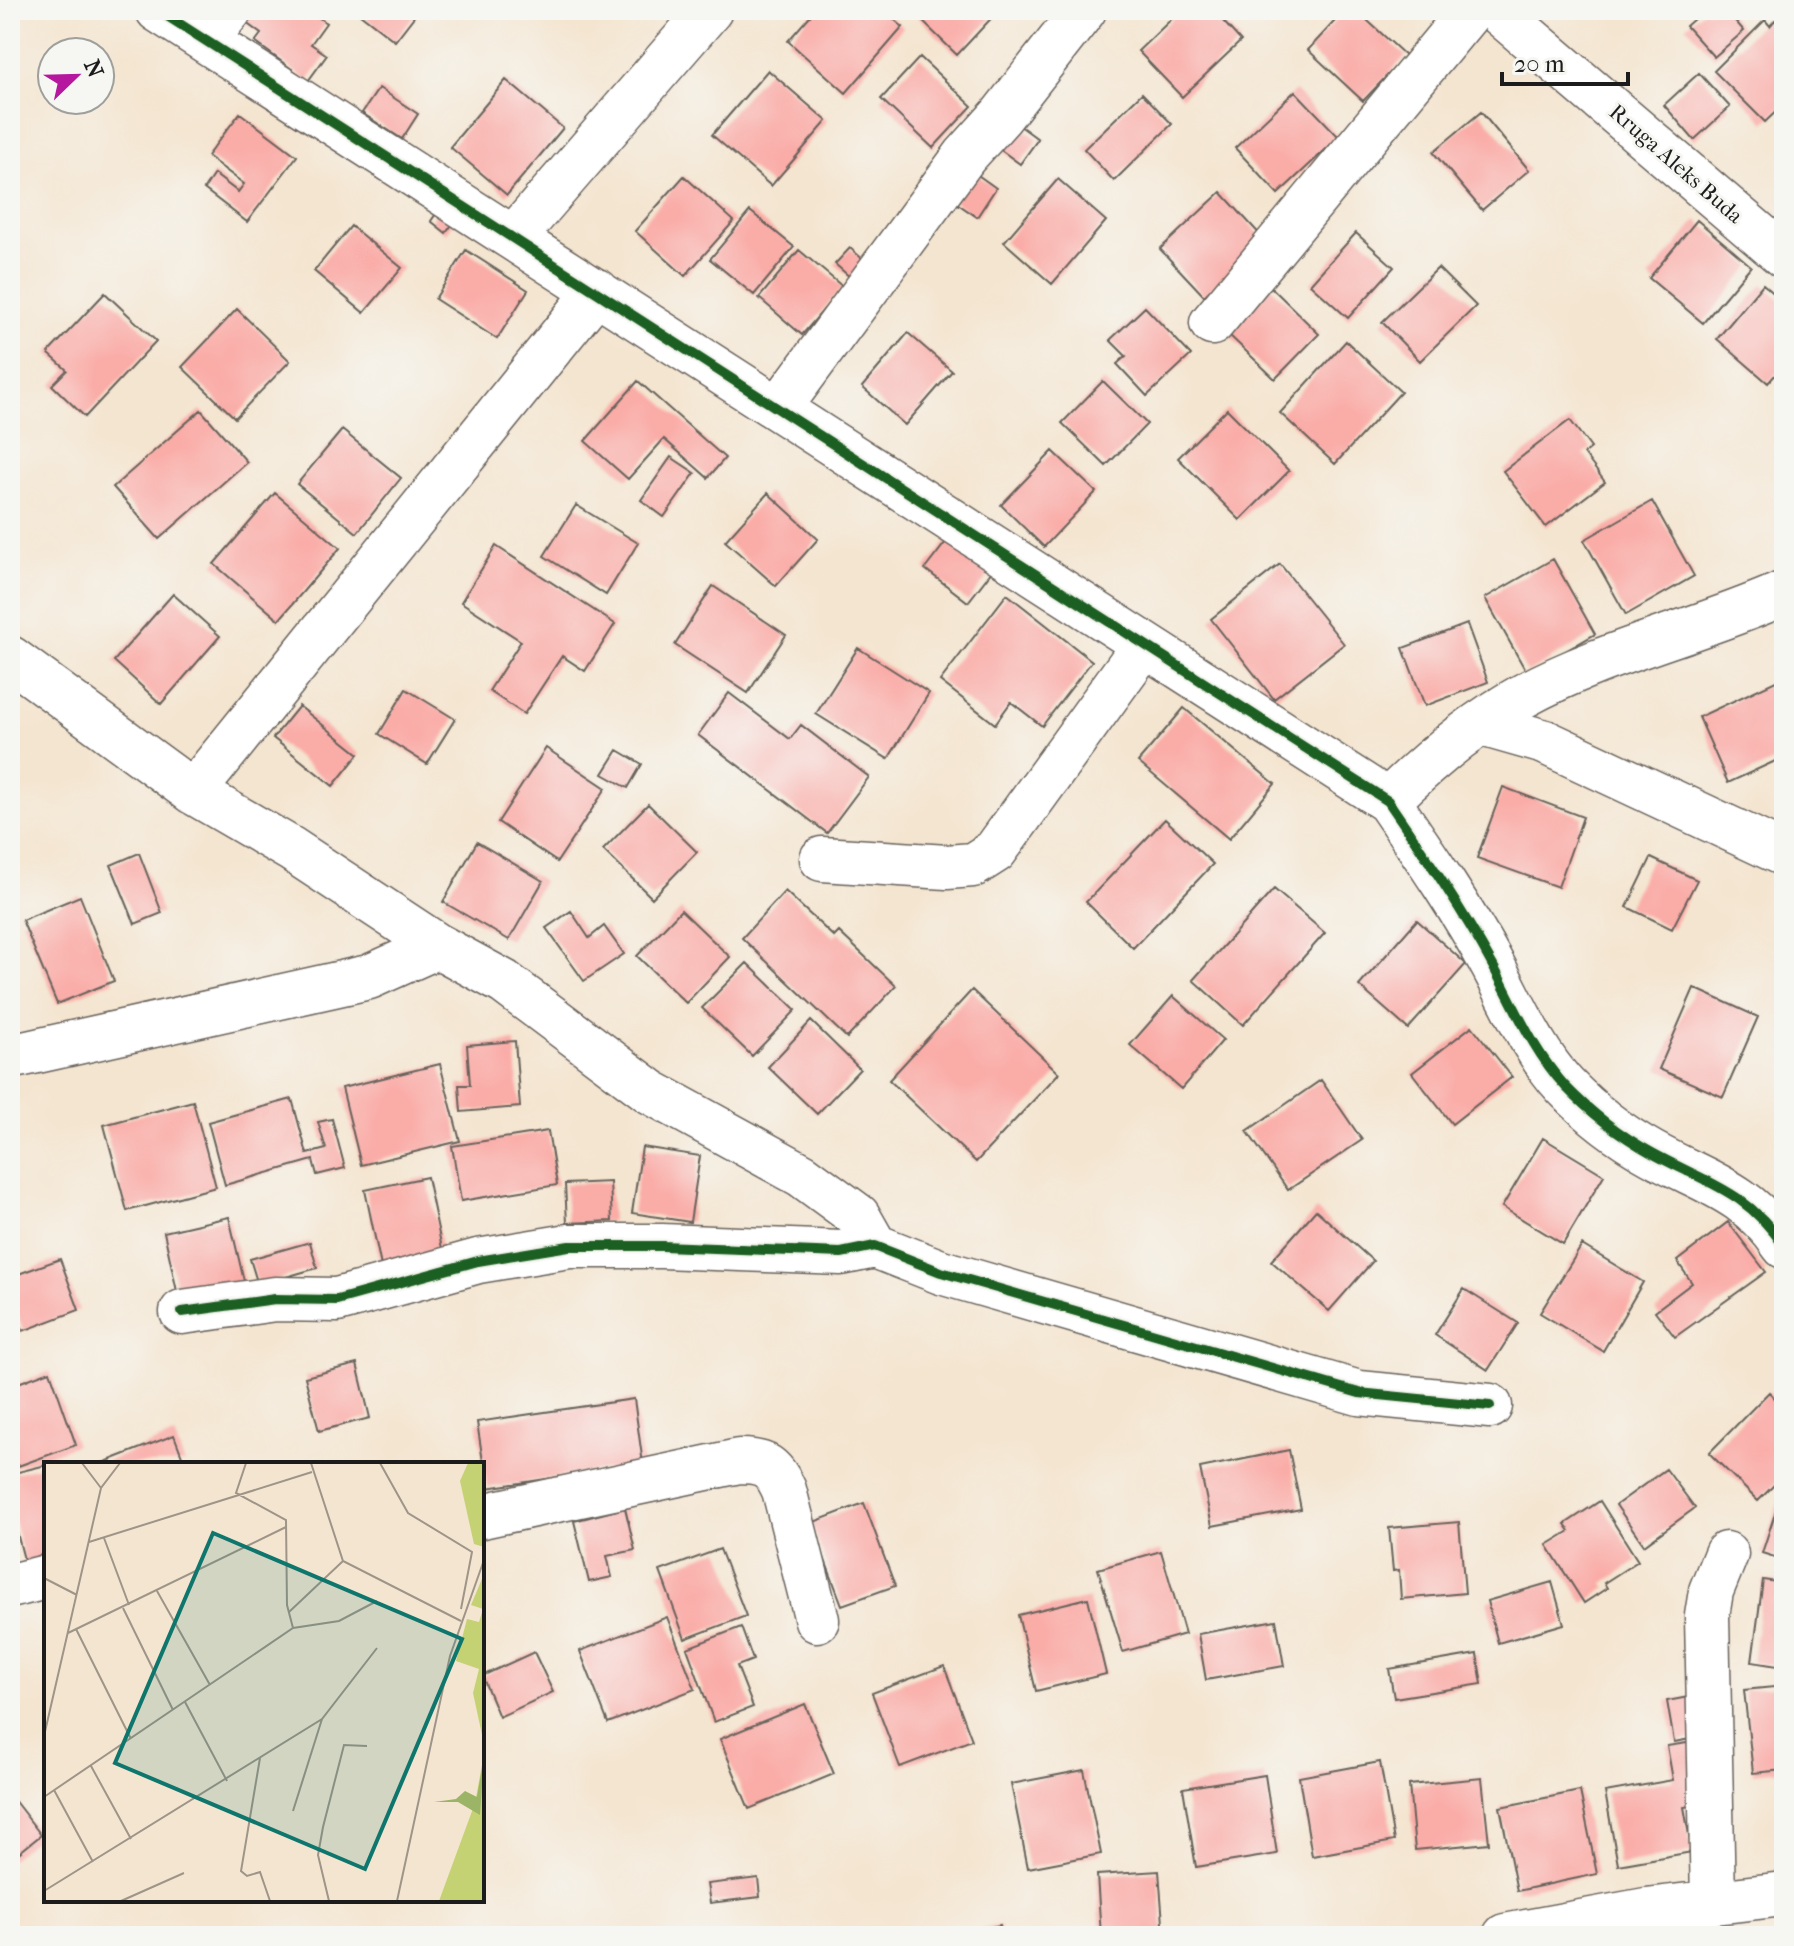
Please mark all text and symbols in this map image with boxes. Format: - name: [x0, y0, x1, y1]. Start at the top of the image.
- north arrow: [36, 36, 116, 116]
- scale bar: [1502, 36, 1628, 86]
- text: 20 m: [1514, 50, 1565, 78]
- text: N: [78, 56, 109, 82]
- street label: Rruga Aleks Buda: [1604, 99, 1749, 230]
- inset map: [44, 1462, 484, 1902]

